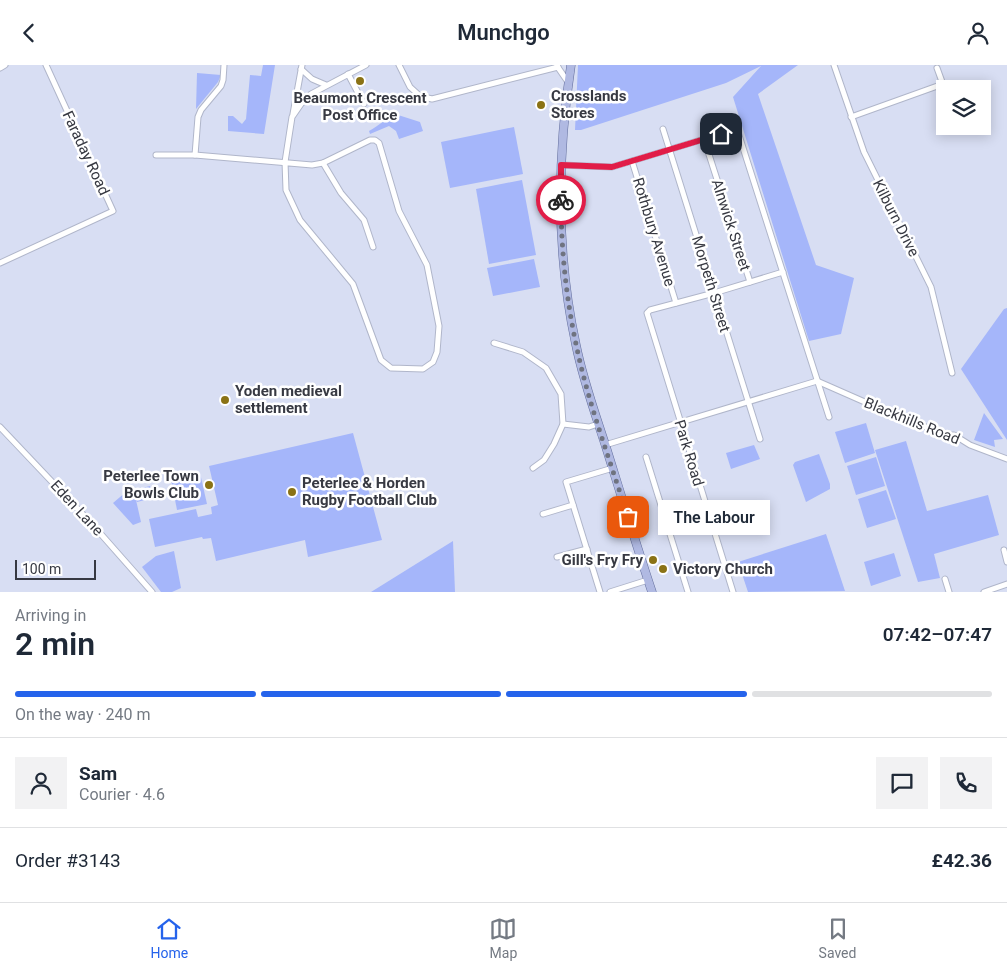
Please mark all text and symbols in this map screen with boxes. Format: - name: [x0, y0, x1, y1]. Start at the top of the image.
- icon: back: [15, 19, 43, 47]
- icon: person: [964, 19, 992, 47]
- text: Munchgo: [457, 20, 550, 45]
- marker: Beaumont Crescent Post Office: [354, 75, 366, 87]
- map controls: [936, 80, 991, 135]
- button: layers: [936, 80, 991, 135]
- place label: Crosslands Stores: [551, 87, 627, 122]
- place label: Beaumont Crescent Post Office: [293, 89, 427, 124]
- marker: Crosslands Stores: [535, 99, 547, 111]
- street label: Faraday Road: [59, 108, 113, 198]
- pin: [700, 113, 742, 155]
- icon: home: [707, 120, 735, 148]
- courier: [536, 175, 586, 225]
- street label: Rothbury Avenue: [629, 175, 679, 289]
- street label: Kilburn Drive: [869, 176, 923, 260]
- street label: Alnwick Street: [708, 177, 754, 273]
- icon: bike: [547, 186, 575, 214]
- street label: Morpeth Street: [688, 234, 734, 334]
- place label: Yoden medieval settlement: [235, 382, 342, 417]
- marker: Yoden medieval settlement: [219, 394, 231, 406]
- street label: Blackhills Road: [861, 394, 963, 448]
- street label: Park Road: [670, 418, 708, 488]
- place label: Peterlee Town Bowls Club: [103, 467, 199, 502]
- place label: Peterlee & Horden Rugby Football Club: [302, 474, 437, 509]
- street label: Eden Lane: [47, 477, 107, 540]
- marker: Peterlee Town Bowls Club: [203, 479, 215, 491]
- marker: Peterlee & Horden Rugby Football Club: [286, 486, 298, 498]
- pin: [607, 496, 649, 538]
- callout: The Labour: [658, 499, 770, 535]
- icon: bag: [614, 503, 642, 531]
- text: The Labour: [673, 508, 755, 527]
- place label: Gill's Fry Fry: [561, 551, 643, 569]
- marker: Gill's Fry Fry: [647, 554, 659, 566]
- scale bar: [15, 557, 96, 580]
- place label: Victory Church: [673, 560, 773, 578]
- text: 100 m: [22, 561, 61, 577]
- marker: Victory Church: [657, 563, 669, 575]
- text: Arriving in: [15, 606, 86, 625]
- text: 07:42–07:47: [883, 623, 992, 646]
- text: 2 min: [15, 625, 95, 663]
- text: On the way · 240 m: [15, 705, 151, 724]
- button: person: [15, 757, 67, 809]
- button: chat: [876, 757, 928, 809]
- button: phone: [940, 757, 992, 809]
- text: Sam: [79, 762, 117, 785]
- text: Courier · 4.6: [79, 785, 165, 804]
- text: Order #3143: [15, 849, 121, 872]
- text: £42.36: [932, 849, 992, 872]
- tab: Home: [151, 915, 188, 961]
- tab: Map: [489, 915, 517, 961]
- tab: Saved: [819, 915, 856, 961]

